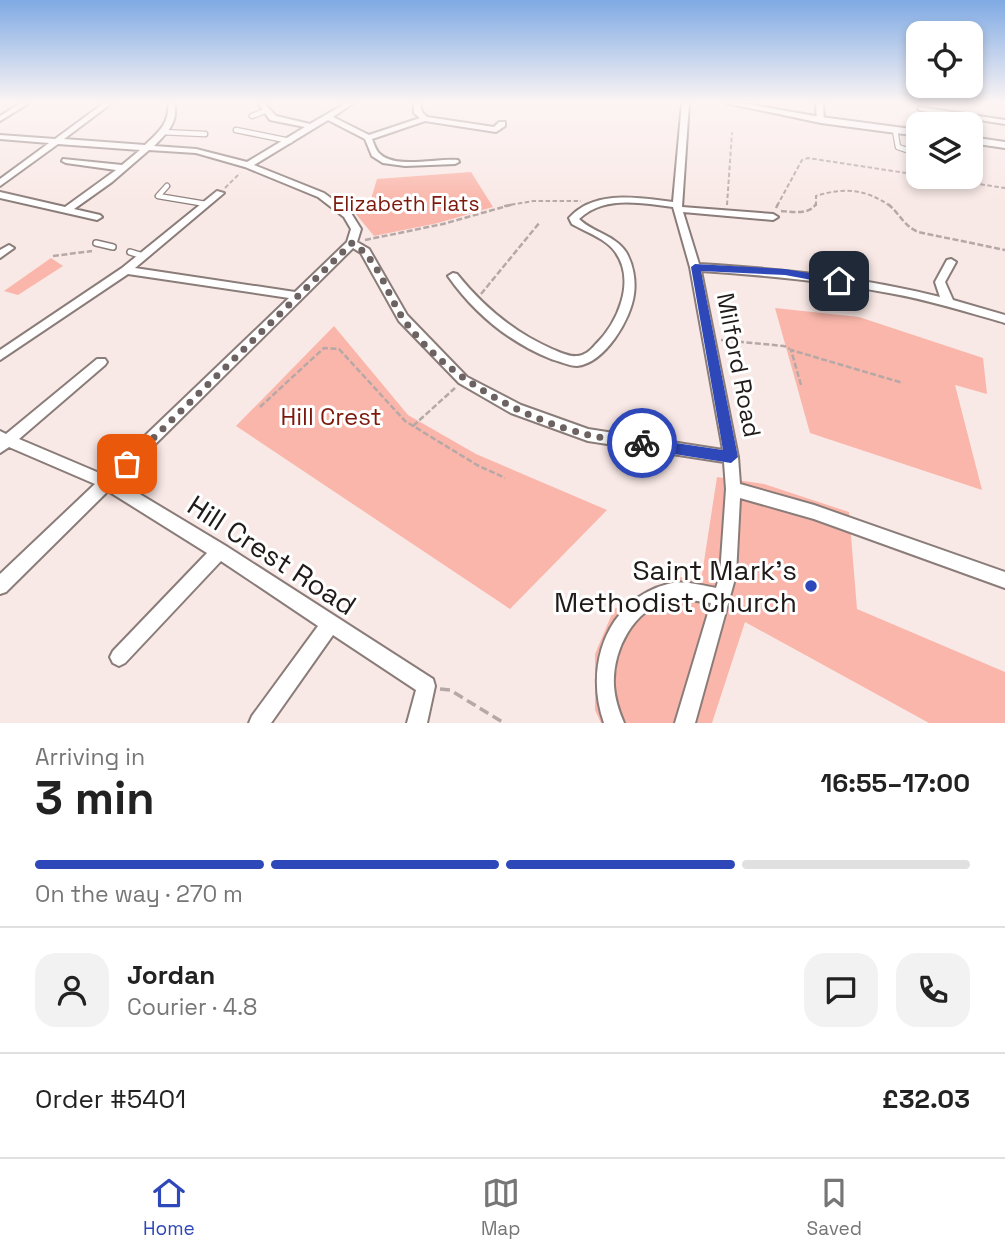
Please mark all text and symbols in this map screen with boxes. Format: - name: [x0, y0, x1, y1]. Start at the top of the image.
- map controls: [906, 21, 983, 189]
- button: locate: [906, 21, 983, 98]
- button: layers: [906, 112, 983, 189]
- park label: Elizabeth Flats: [332, 190, 480, 217]
- pin: [809, 251, 869, 311]
- icon: home: [820, 262, 858, 300]
- street label: Milford Road: [710, 290, 768, 440]
- park label: Hill Crest: [280, 401, 382, 432]
- courier: [607, 408, 677, 478]
- icon: bike: [623, 424, 661, 462]
- pin: [97, 434, 157, 494]
- icon: bag: [108, 445, 146, 483]
- street label: Hill Crest Road: [181, 487, 363, 623]
- place label: Saint Mark's Methodist Church: [554, 552, 797, 620]
- marker: Saint Mark's Methodist Church: [803, 578, 819, 594]
- text: Arriving in: [35, 742, 145, 772]
- text: 16:55–17:00: [820, 766, 970, 800]
- text: 3 min: [35, 769, 155, 827]
- text: On the way · 270 m: [35, 879, 243, 909]
- button: person: [35, 953, 109, 1027]
- button: chat: [804, 953, 878, 1027]
- button: phone: [896, 953, 970, 1027]
- text: Jordan: [127, 958, 215, 992]
- text: Courier · 4.8: [127, 992, 257, 1022]
- text: Order #5401: [35, 1082, 186, 1116]
- text: £32.03: [882, 1082, 970, 1116]
- tab: Home: [143, 1174, 195, 1241]
- tab: Map: [481, 1174, 521, 1241]
- tab: Saved: [807, 1174, 862, 1241]

